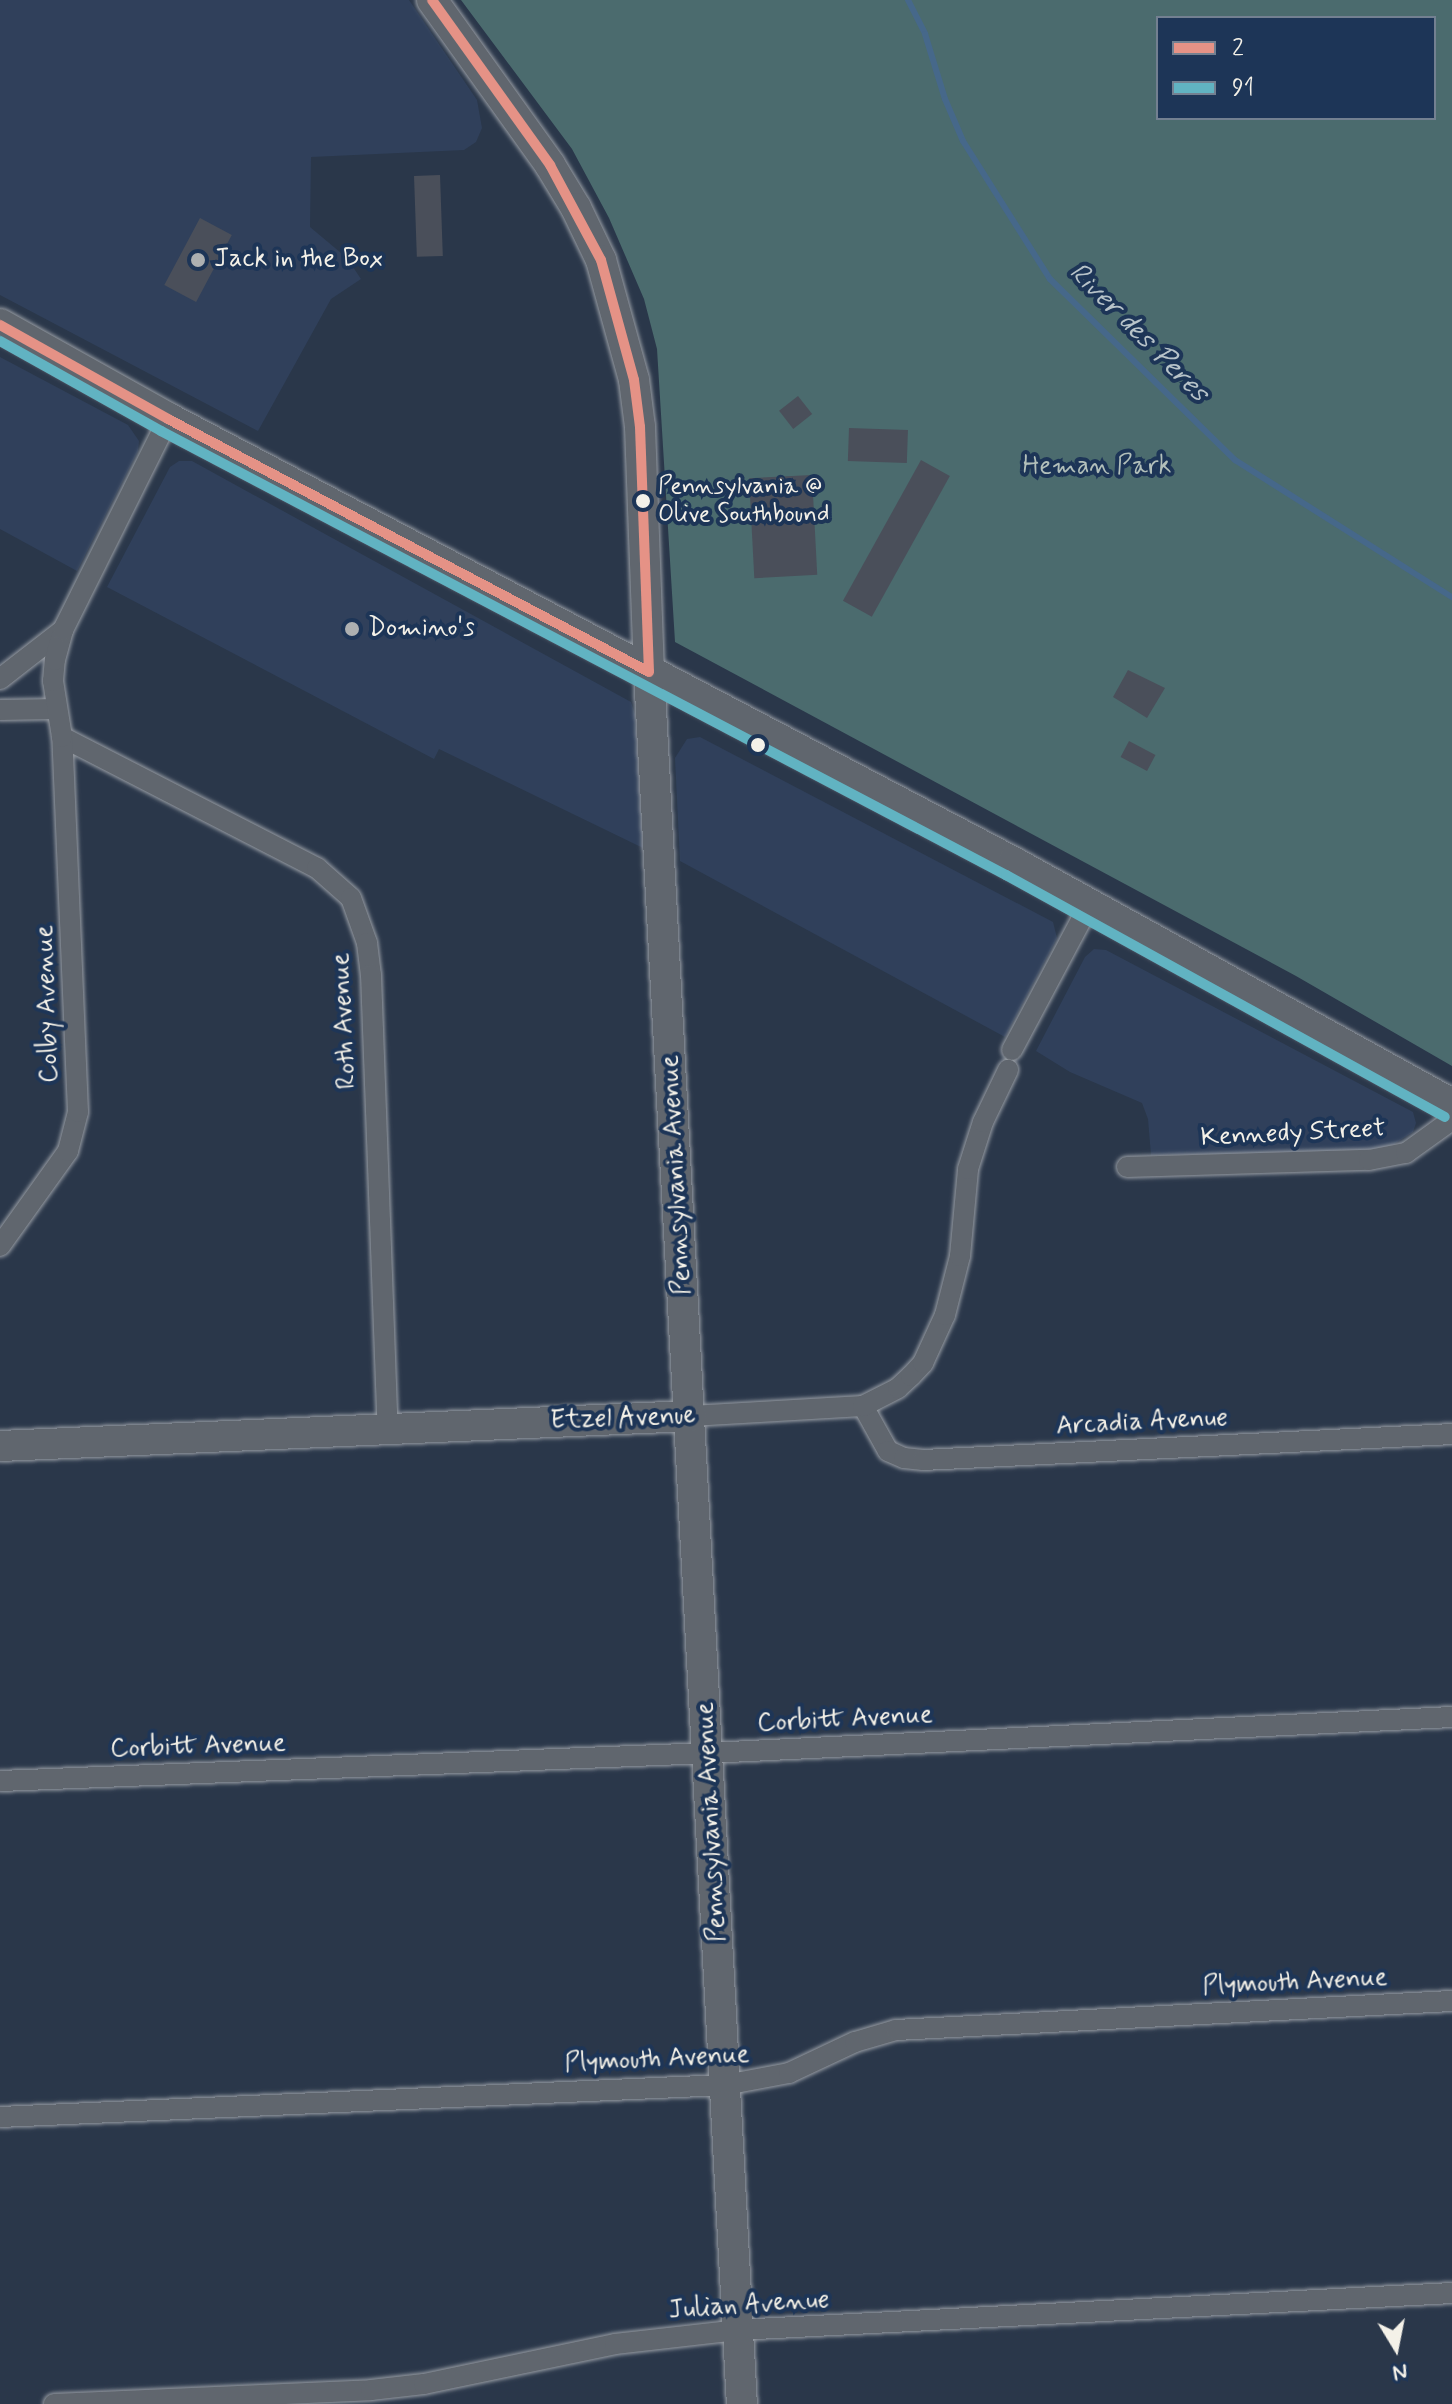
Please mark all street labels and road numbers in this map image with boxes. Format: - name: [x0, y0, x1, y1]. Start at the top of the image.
- street label: Colby Avenue: [30, 928, 66, 1080]
- street label: Roth Avenue: [326, 952, 364, 1090]
- street label: Pennsylvania Avenue: [655, 1054, 699, 1296]
- street label: Kennedy Street: [1200, 1114, 1386, 1154]
- street label: Etzel Avenue: [548, 1401, 698, 1437]
- street label: Arcadia Avenue: [1054, 1403, 1230, 1443]
- street label: Corbitt Avenue: [757, 1700, 933, 1740]
- street label: Pennsylvania Avenue: [690, 1701, 734, 1943]
- street label: Corbitt Avenue: [110, 1728, 286, 1766]
- street label: Plymouth Avenue: [1202, 1963, 1388, 2003]
- street label: Plymouth Avenue: [564, 2040, 750, 2080]
- street label: Julian Avenue: [670, 2285, 828, 2327]

